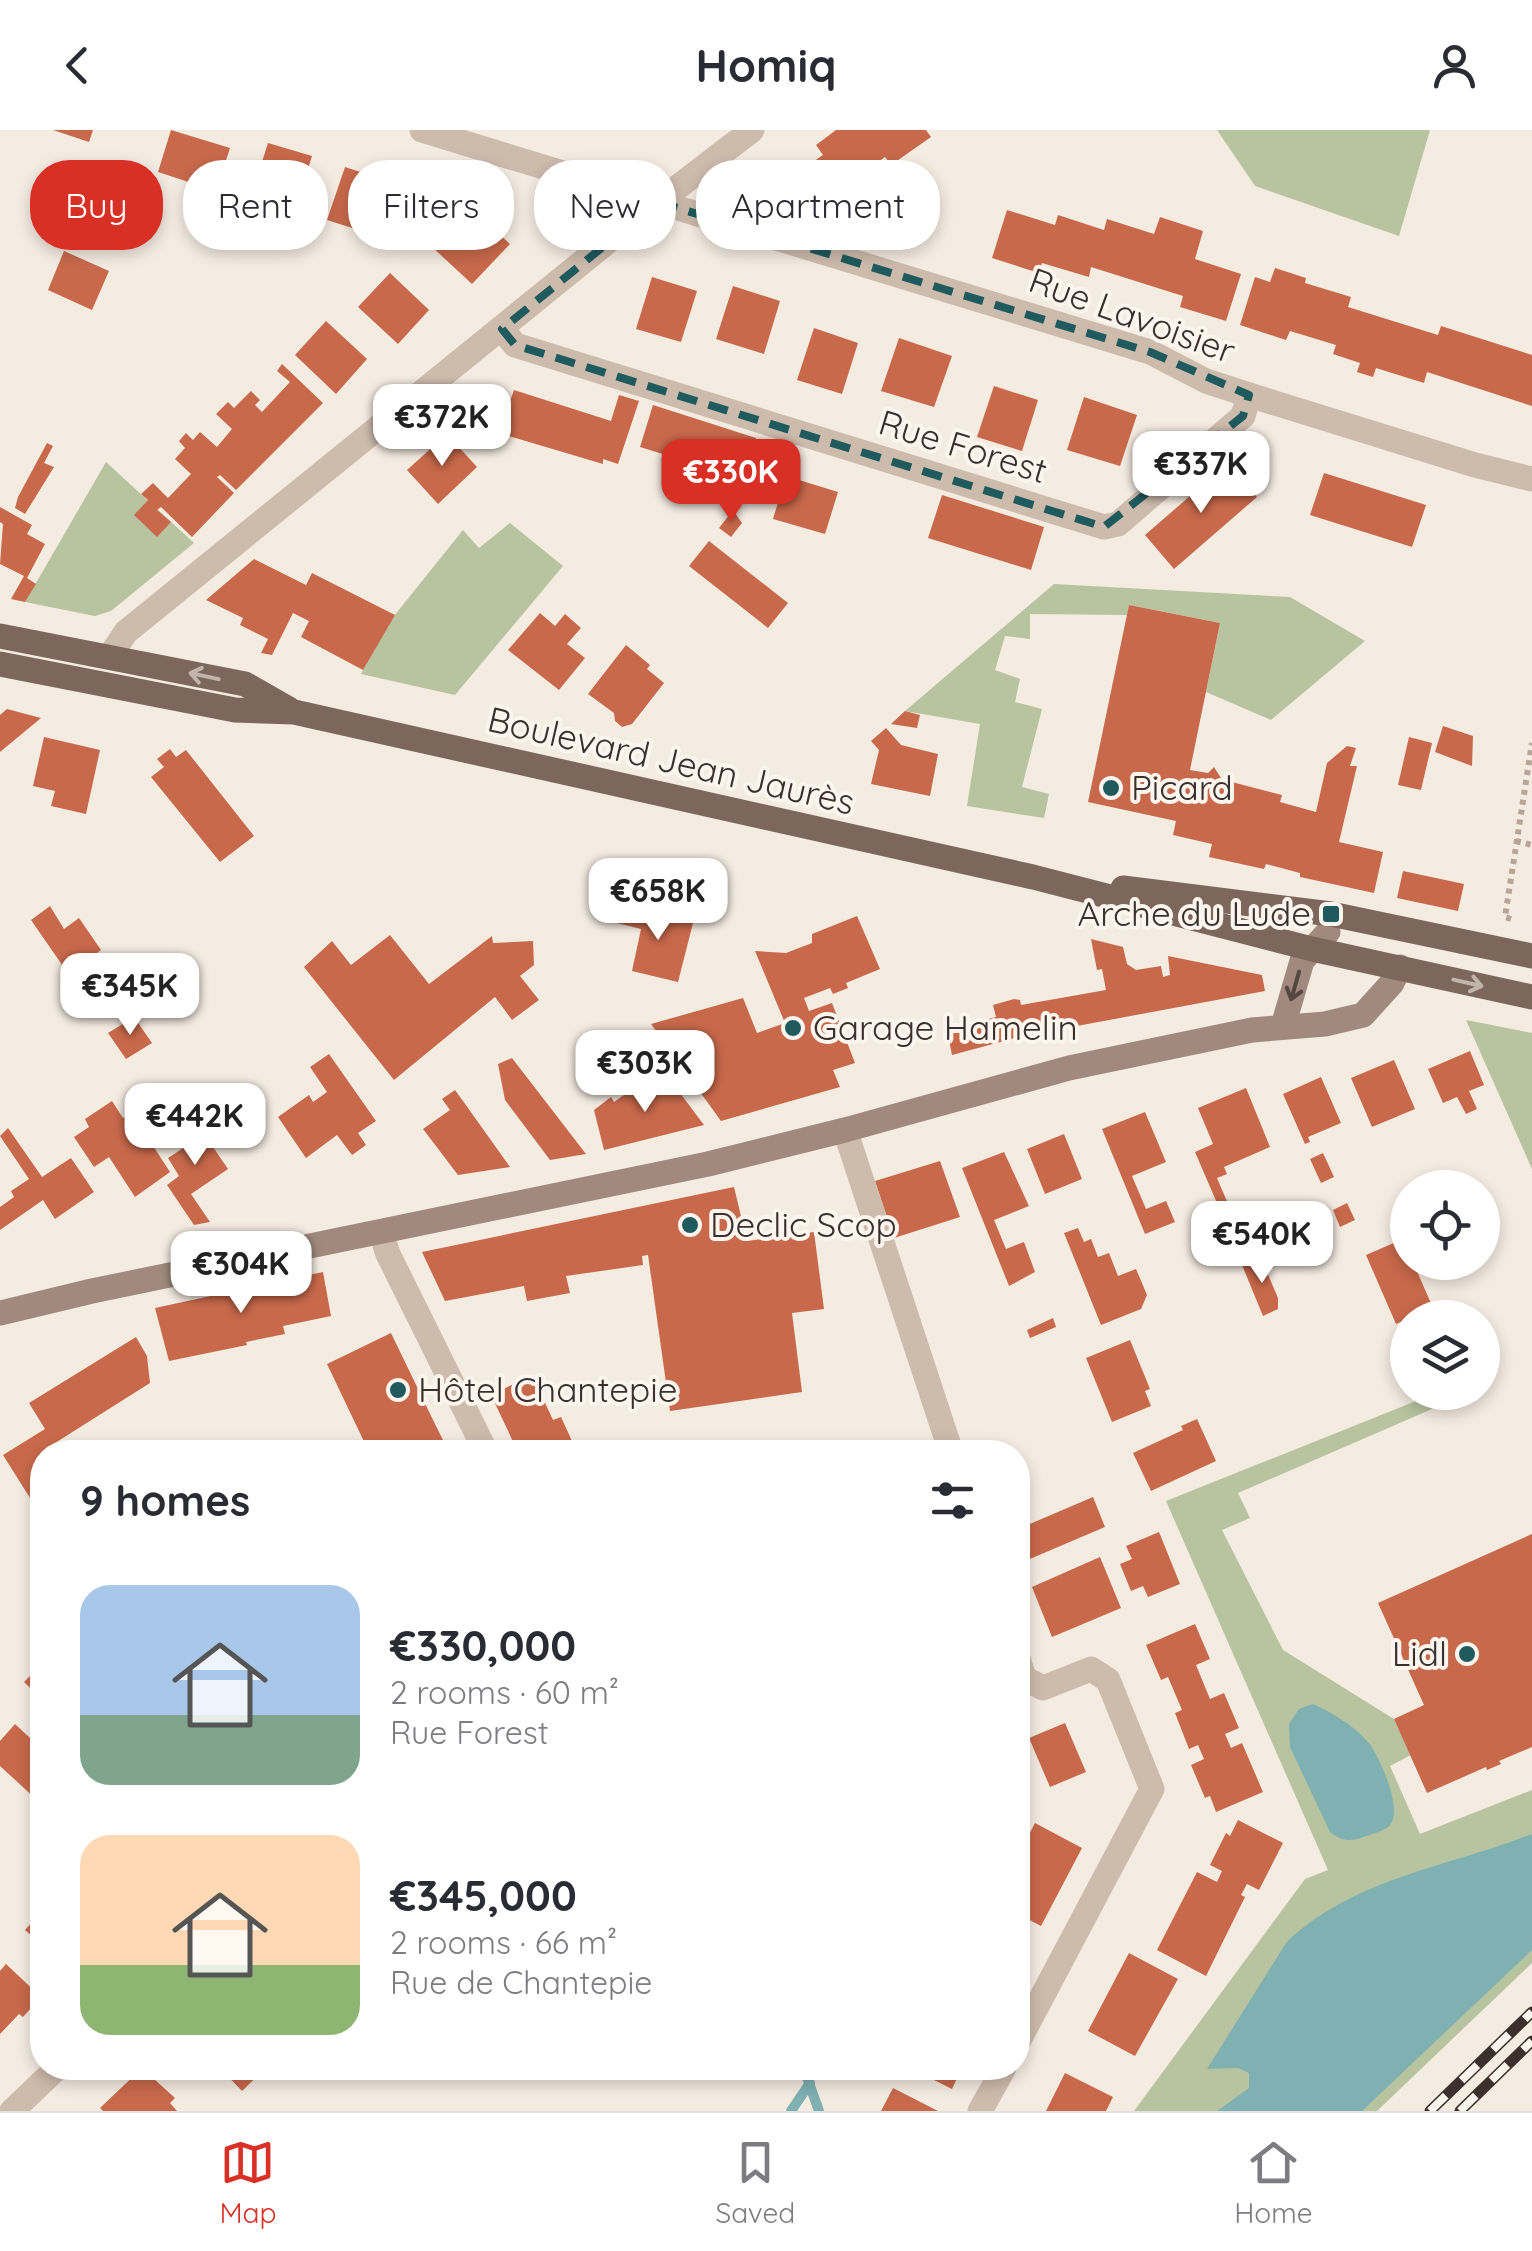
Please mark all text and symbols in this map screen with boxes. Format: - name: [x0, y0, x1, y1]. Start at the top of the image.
- text: Homiq: [696, 37, 836, 93]
- icon: back: [50, 38, 105, 93]
- icon: person: [1427, 38, 1482, 93]
- chip: Buy: [30, 160, 163, 250]
- chip: Rent: [183, 160, 328, 250]
- chip: Filters: [348, 160, 514, 250]
- chip: New: [534, 160, 676, 250]
- chip: Apartment: [696, 160, 940, 250]
- street label: Rue Lavoisier: [1023, 257, 1241, 373]
- pin: €372K: [372, 384, 512, 469]
- text: €372K: [395, 396, 489, 436]
- street label: Rue Forest: [874, 400, 1053, 492]
- pin: €337K: [1131, 431, 1271, 516]
- pin: €330K: [661, 439, 801, 524]
- text: €337K: [1155, 443, 1247, 483]
- text: €330K: [683, 451, 779, 491]
- one-way arrow: [189, 666, 221, 684]
- street label: Boulevard Jean Jaurès: [484, 696, 859, 824]
- place label: Picard: [1131, 765, 1233, 809]
- marker: Picard: [1100, 777, 1122, 799]
- pin: €658K: [588, 858, 728, 943]
- text: €658K: [611, 870, 705, 910]
- place label: Arche du Lude: [1078, 891, 1311, 935]
- marker: Arche du Lude: [1320, 903, 1342, 925]
- pin: €345K: [60, 953, 200, 1038]
- text: €345K: [82, 965, 178, 1005]
- one-way arrow: [1285, 970, 1303, 1001]
- one-way arrow: [1451, 974, 1483, 993]
- place label: Garage Hamelin: [813, 1005, 1078, 1049]
- marker: Garage Hamelin: [782, 1017, 804, 1039]
- pin: €303K: [575, 1030, 715, 1115]
- text: €303K: [597, 1042, 693, 1082]
- pin: €442K: [125, 1083, 265, 1168]
- text: €442K: [147, 1095, 243, 1135]
- map controls: [1390, 1170, 1500, 1410]
- button: locate: [1390, 1170, 1500, 1280]
- pin: €540K: [1192, 1201, 1332, 1286]
- place label: Declic Scop: [710, 1202, 897, 1246]
- text: €540K: [1213, 1213, 1311, 1253]
- marker: Declic Scop: [679, 1214, 701, 1236]
- pin: €304K: [171, 1231, 311, 1316]
- text: €304K: [193, 1243, 289, 1283]
- button: layers: [1390, 1300, 1500, 1410]
- place label: Hôtel Chantepie: [418, 1367, 678, 1411]
- marker: Hôtel Chantepie: [387, 1379, 409, 1401]
- icon: filters: [925, 1473, 980, 1528]
- text: 9 homes: [80, 1474, 250, 1527]
- text: €330,000: [390, 1619, 576, 1672]
- icon: home: [160, 1625, 280, 1745]
- place label: Lidl: [1392, 1631, 1447, 1675]
- marker: Lidl: [1456, 1643, 1478, 1665]
- text: 2 rooms · 60 m²: [390, 1672, 619, 1712]
- text: Rue Forest: [390, 1712, 549, 1752]
- text: €345,000: [390, 1869, 577, 1922]
- icon: home: [160, 1875, 280, 1995]
- text: 2 rooms · 66 m²: [390, 1922, 617, 1962]
- text: Rue de Chantepie: [390, 1962, 652, 2002]
- tab: Map: [219, 2135, 277, 2230]
- tab: Saved: [715, 2135, 795, 2230]
- tab: Home: [1234, 2135, 1313, 2230]

